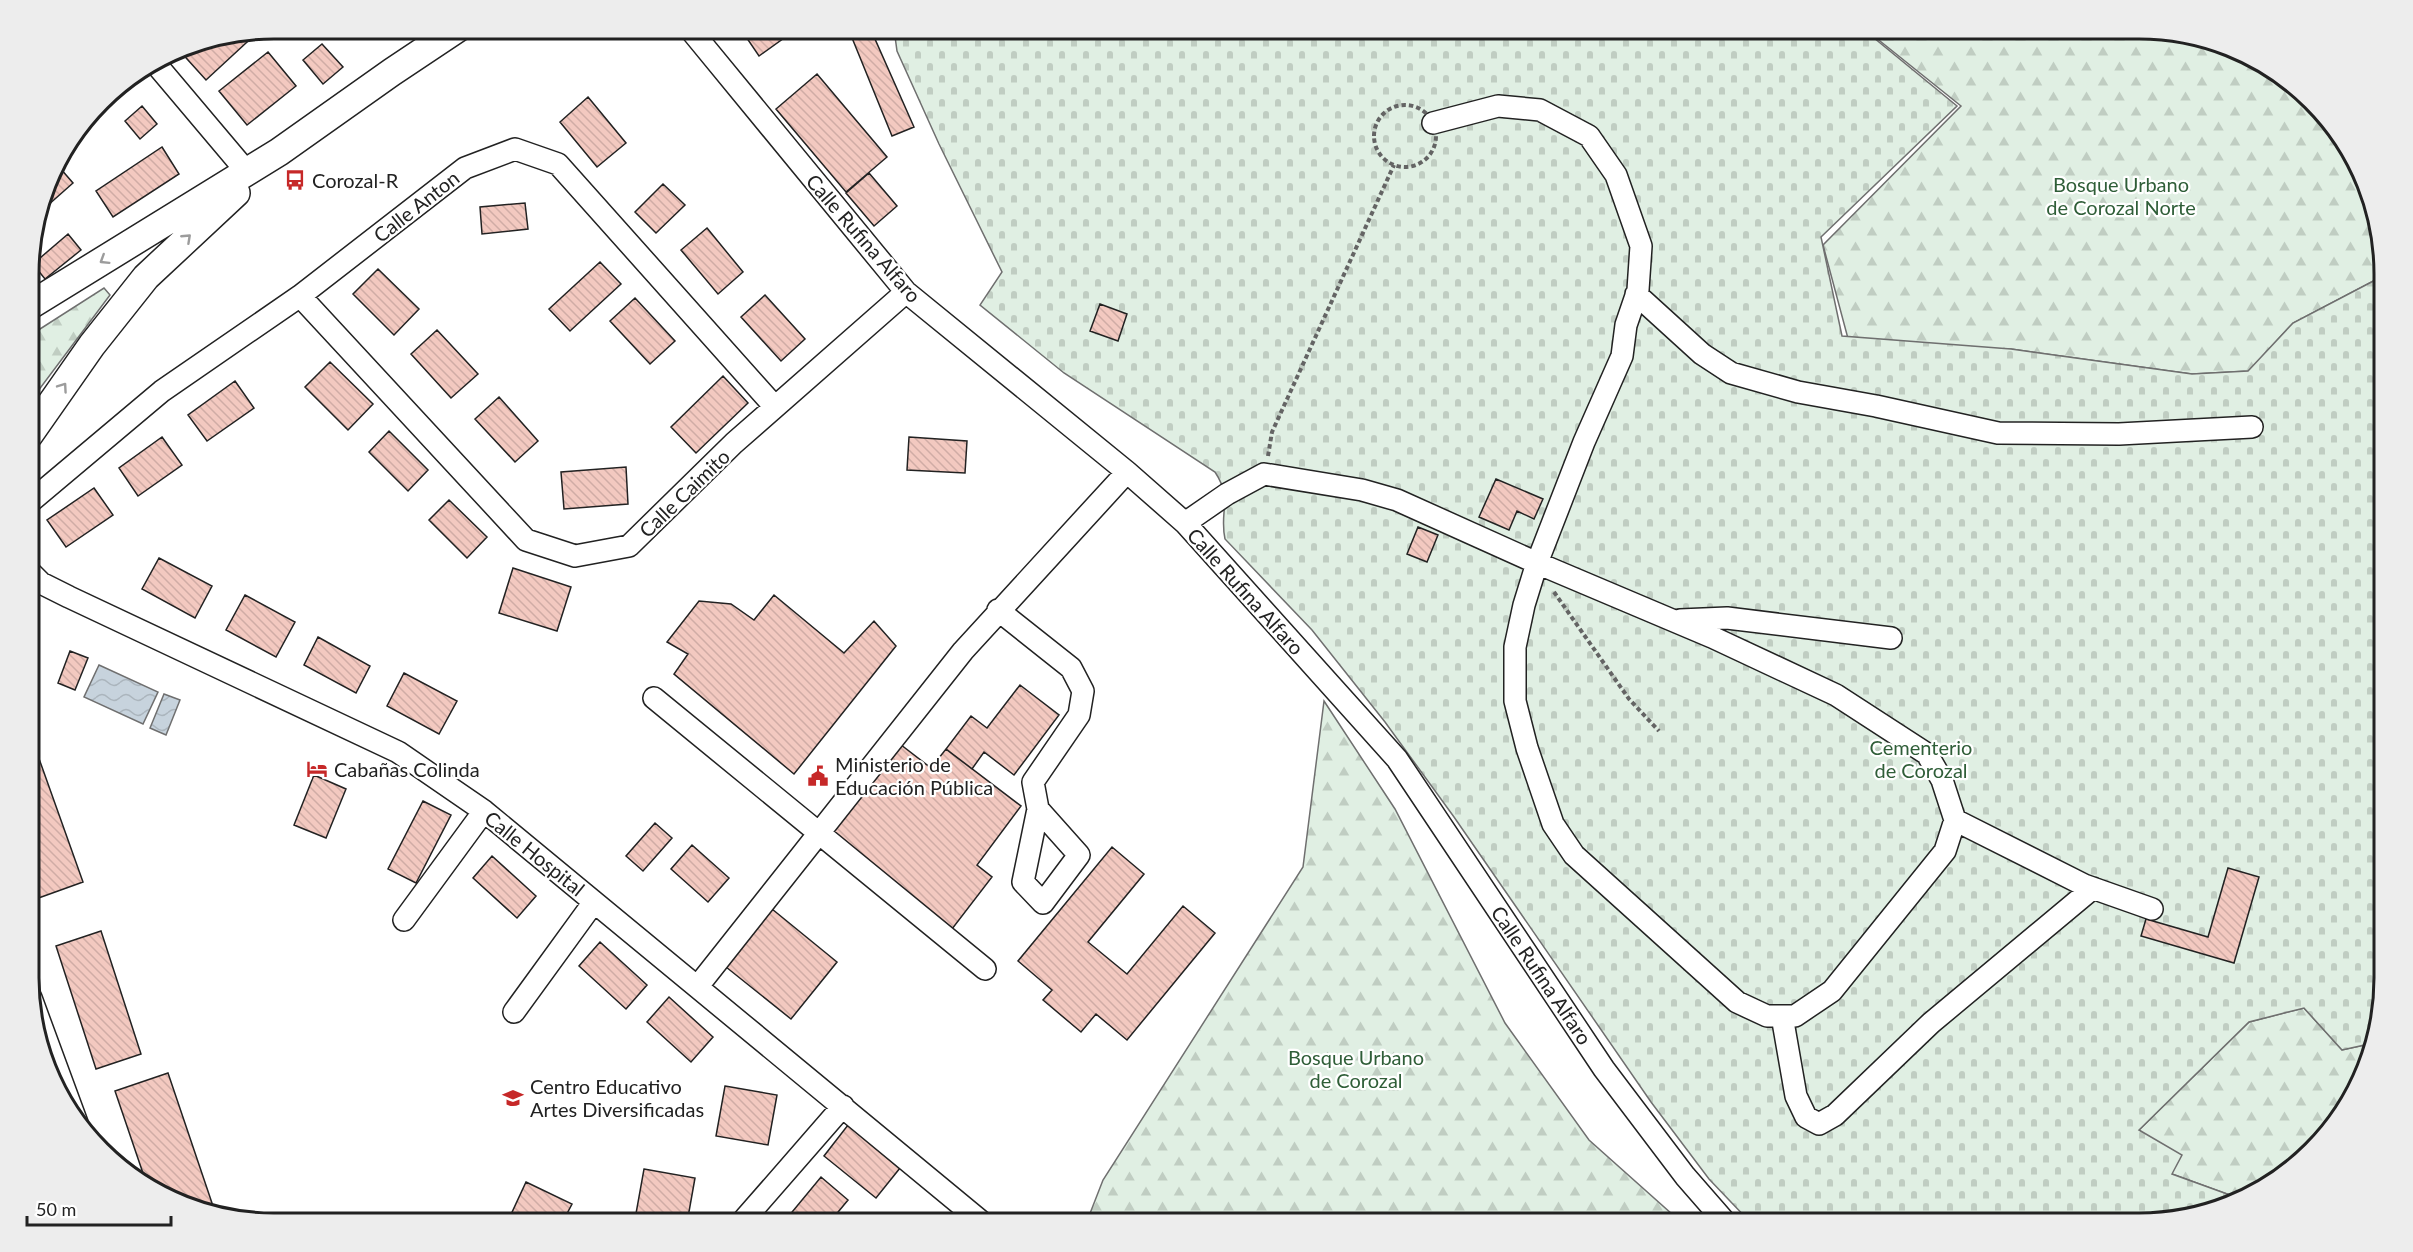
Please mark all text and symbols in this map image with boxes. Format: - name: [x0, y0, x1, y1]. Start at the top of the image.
- street label: Calle Anton: [368, 165, 464, 247]
- bus stop icon: Corozal-R: [283, 168, 307, 192]
- place label: Corozal-R: [312, 168, 399, 192]
- street label: Calle Rufina Alfaro: [802, 169, 926, 307]
- park label: Bosque Urbano de Corozal Norte: [2046, 172, 2196, 219]
- one-way arrow: [181, 234, 191, 245]
- one-way arrow: [100, 252, 110, 264]
- one-way arrow: [56, 383, 67, 394]
- street label: Calle Caimito: [634, 444, 734, 542]
- street label: Calle Rufina Alfaro: [1183, 523, 1309, 659]
- park label: Cementerio de Corozal: [1870, 735, 1972, 782]
- place label: Ministerio de Educación Pública: [835, 752, 993, 799]
- hotel icon: Cabañas Colinda: [305, 757, 329, 781]
- place label: Cabañas Colinda: [334, 757, 480, 781]
- public building icon: Ministerio de Educación Pública: [806, 764, 830, 788]
- street label: Calle Hospital: [480, 806, 590, 900]
- street label: Calle Rufina Alfaro: [1487, 901, 1597, 1049]
- park label: Bosque Urbano de Corozal: [1288, 1045, 1424, 1092]
- place label: Centro Educativo Artes Diversificadas: [530, 1074, 704, 1121]
- school or university icon: Centro Educativo Artes Diversificadas: [501, 1086, 525, 1110]
- scale bar: [27, 1189, 171, 1227]
- text: 50 m: [36, 1198, 76, 1220]

